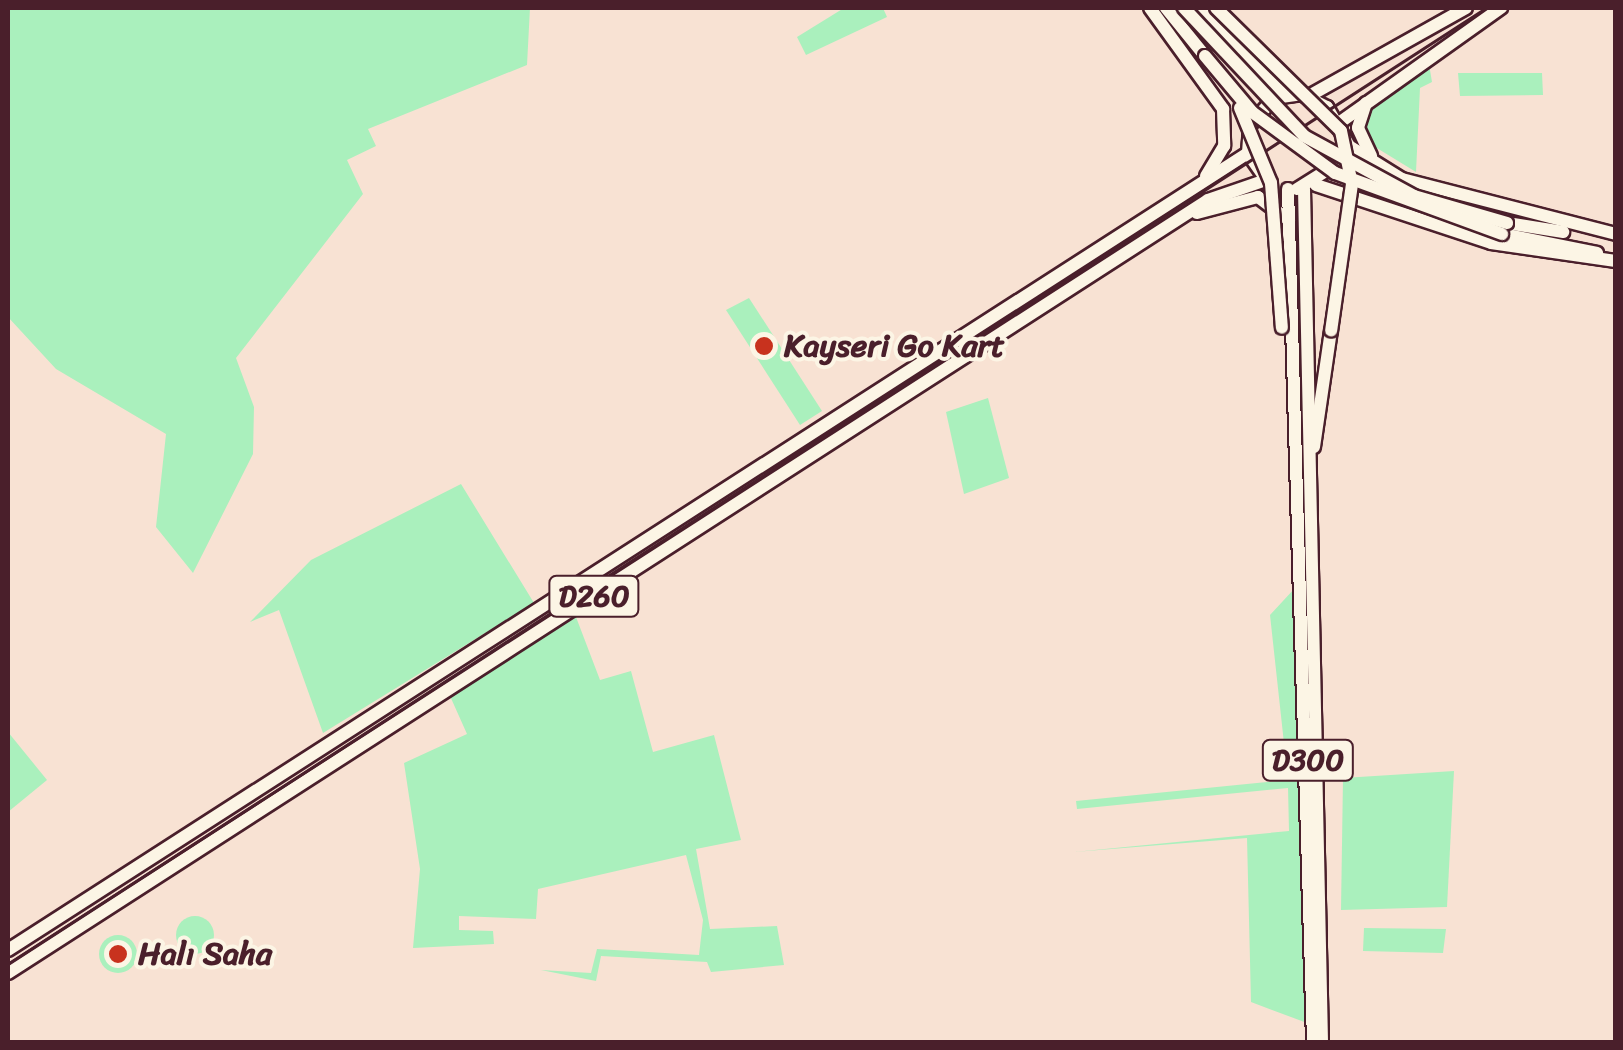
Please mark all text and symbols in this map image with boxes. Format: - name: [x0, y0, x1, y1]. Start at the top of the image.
- place label: Kayseri Go Kart: [784, 327, 1005, 365]
- marker: Kayseri Go Kart: [753, 335, 775, 357]
- road number: D260: [546, 571, 642, 621]
- road number: D300: [1260, 735, 1356, 785]
- place label: Halı Saha: [138, 935, 272, 973]
- marker: Halı Saha: [107, 943, 129, 965]

